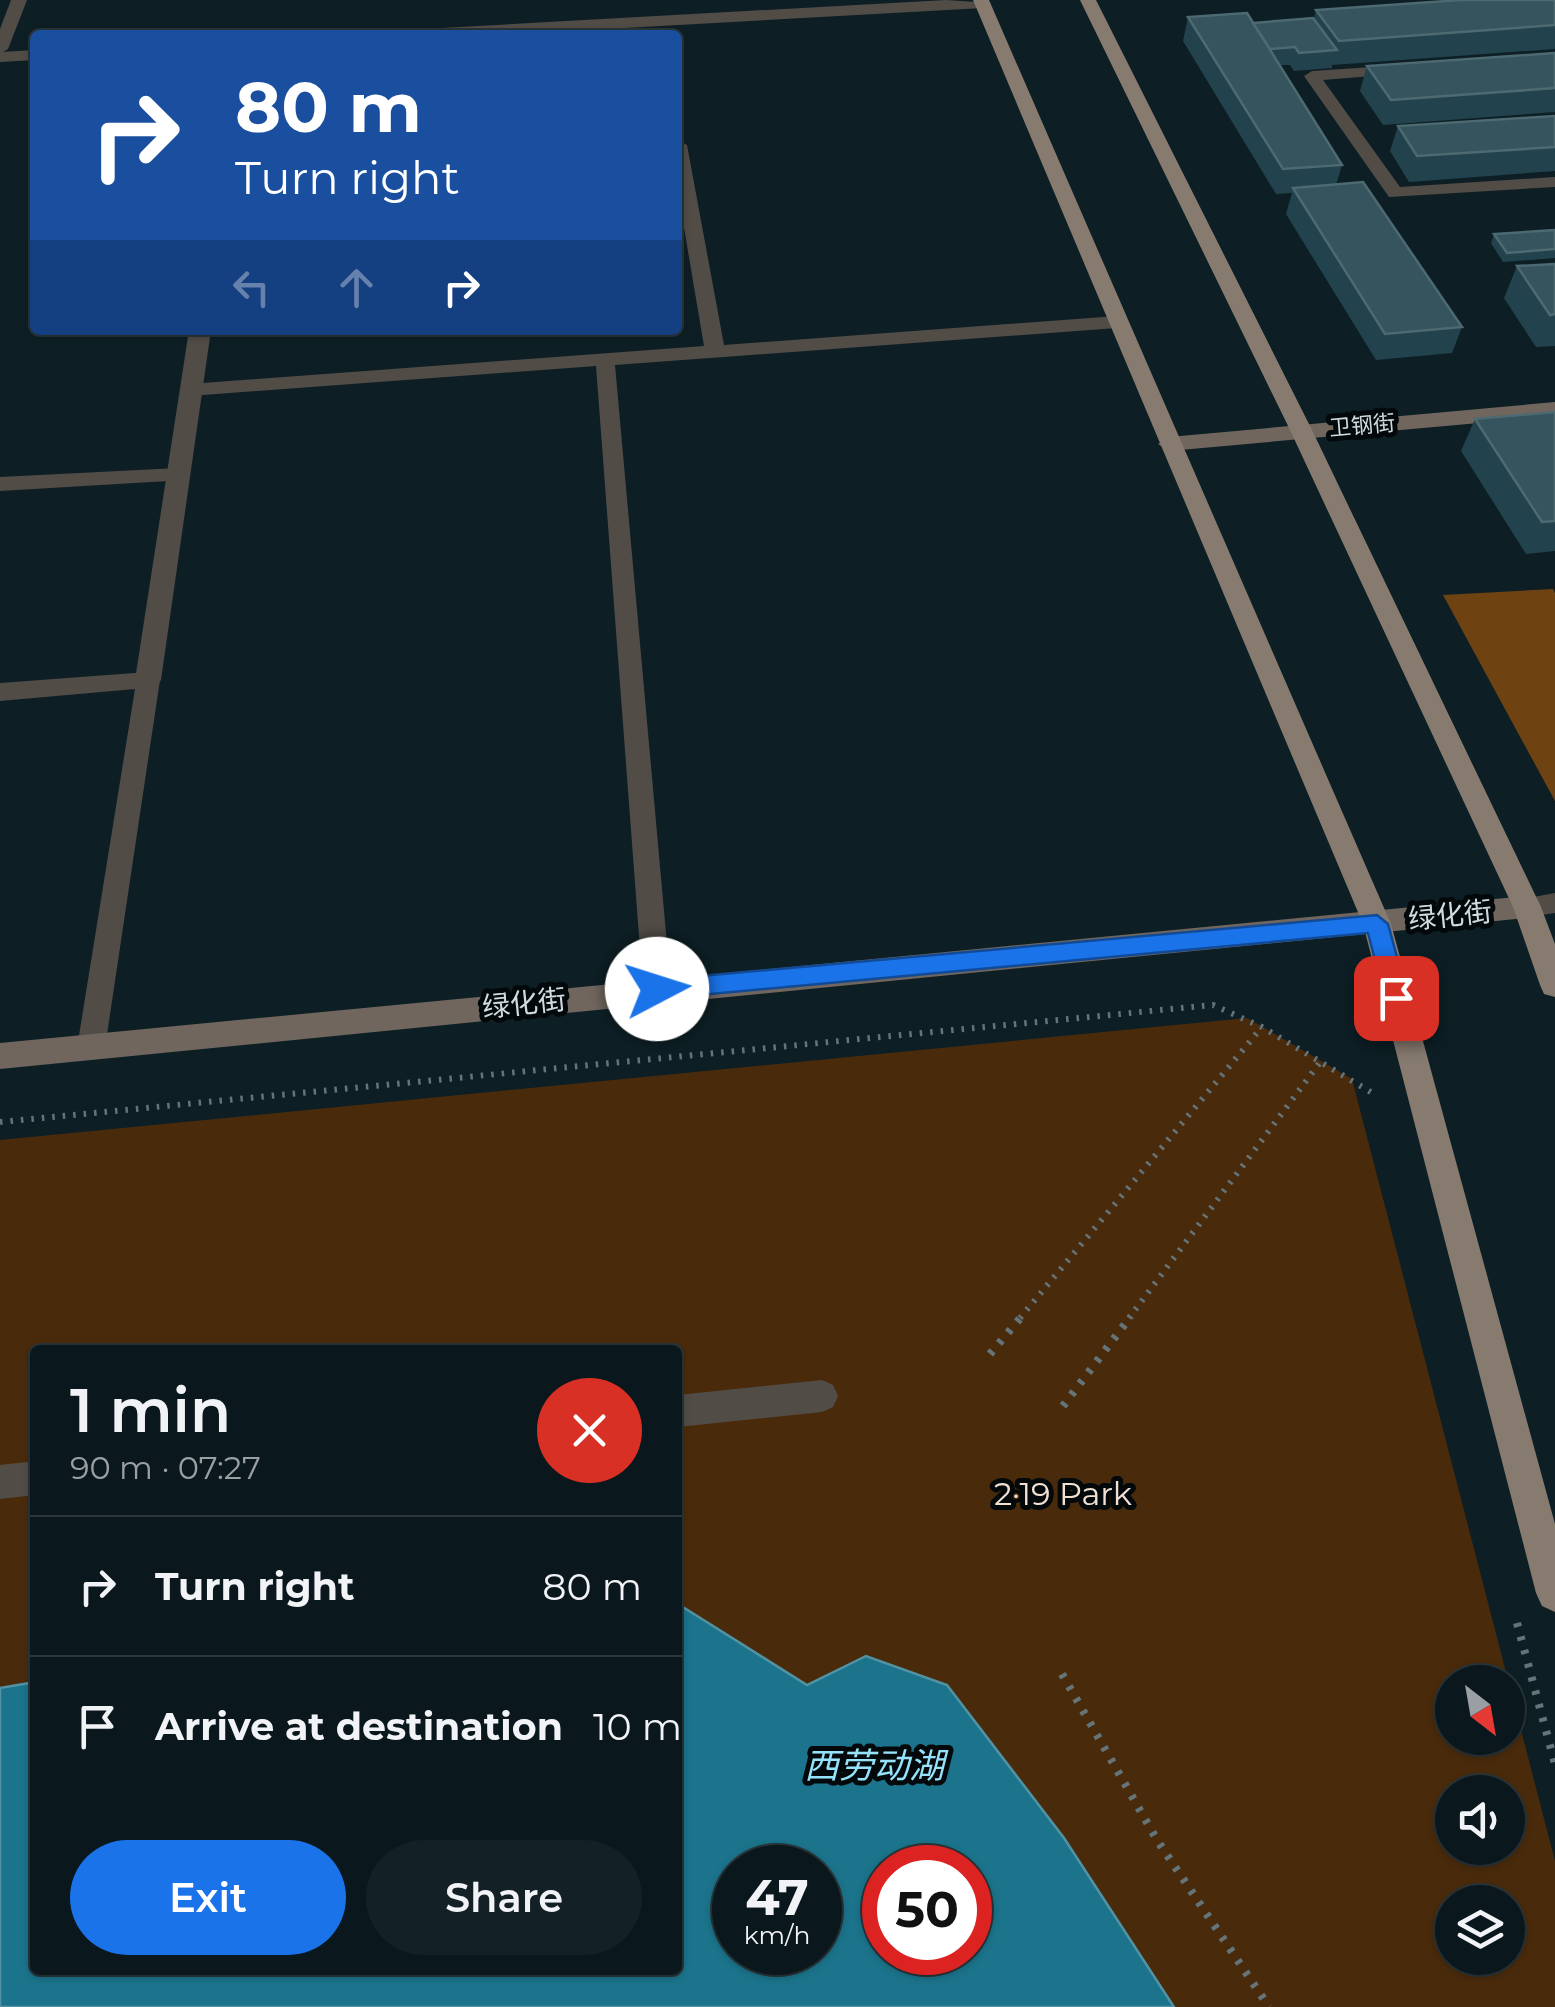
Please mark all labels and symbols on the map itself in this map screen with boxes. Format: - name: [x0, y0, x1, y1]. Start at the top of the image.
- street label: 卫钢街: [1328, 409, 1396, 442]
- street label: 绿化街: [1406, 894, 1494, 936]
- position arrow: [605, 937, 709, 1041]
- pin: [1354, 956, 1439, 1041]
- street label: 绿化街: [480, 982, 568, 1024]
- park label: 2·19 Park: [994, 1474, 1132, 1513]
- north arrow: [1435, 1665, 1525, 1755]
- water label: 西劳动湖: [804, 1744, 949, 1787]
- speed limit sign: 50: [862, 1845, 992, 1975]

